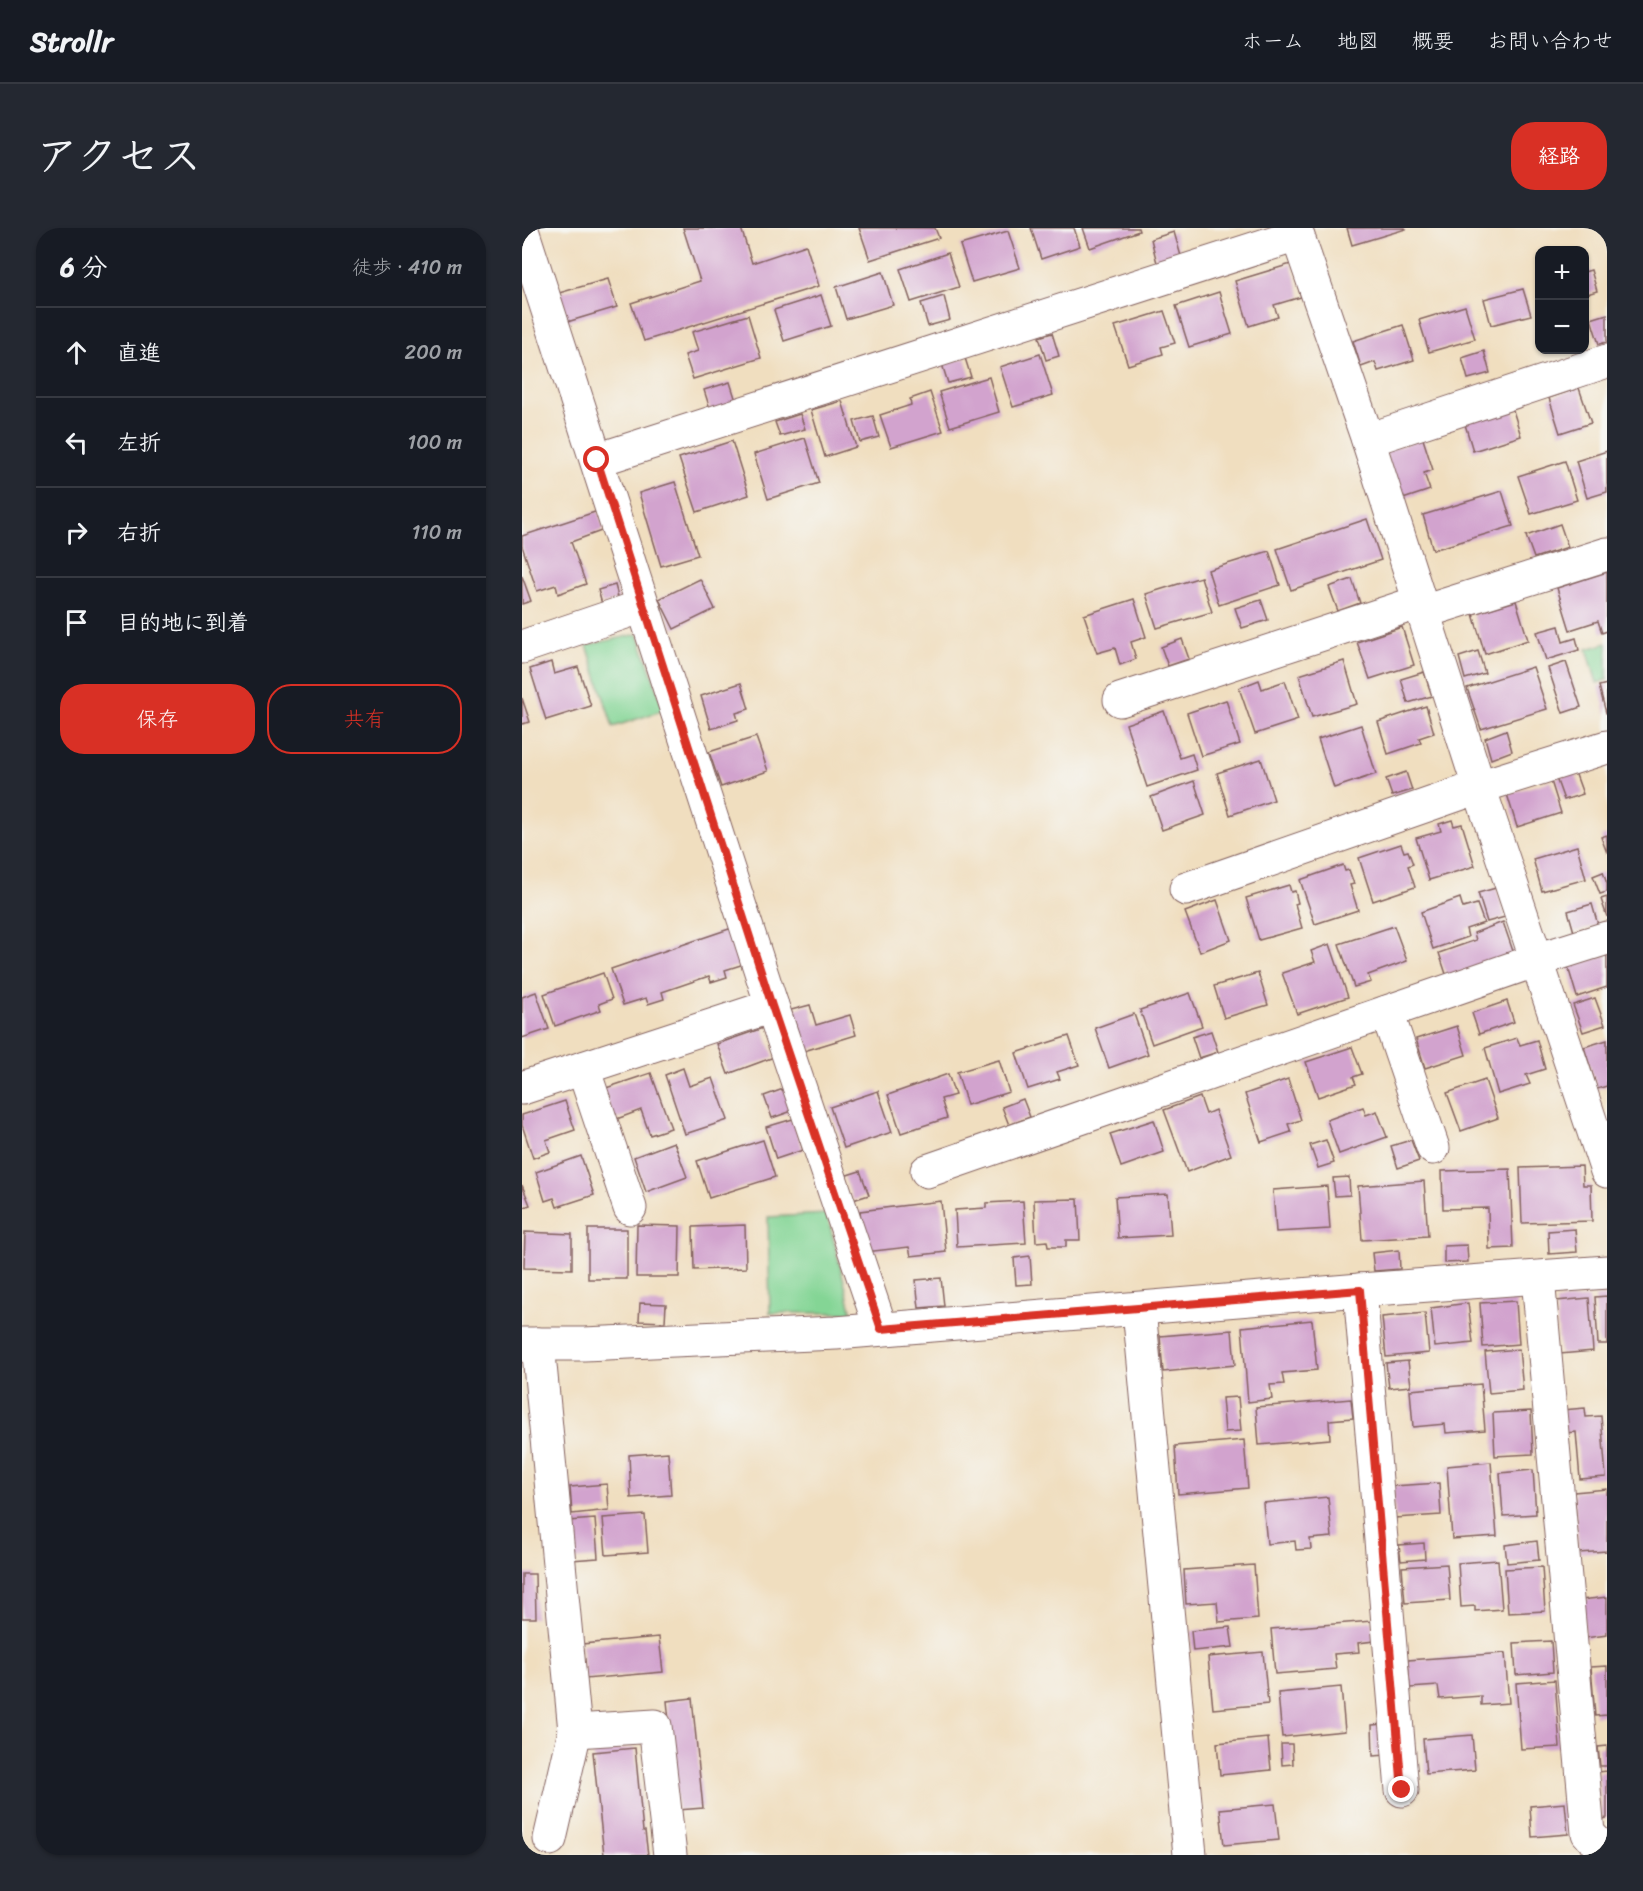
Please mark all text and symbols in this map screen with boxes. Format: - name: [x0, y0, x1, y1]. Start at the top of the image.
- text: Strollr: [30, 17, 113, 66]
- text: ホーム: [1242, 22, 1304, 60]
- text: 地図: [1337, 22, 1379, 60]
- text: 概要: [1412, 22, 1454, 60]
- text: お問い合わせ: [1487, 22, 1613, 60]
- text: アクセス: [36, 119, 201, 193]
- button: 経路: [1511, 122, 1607, 190]
- text: 6 分: [60, 244, 108, 290]
- map controls: [1535, 246, 1589, 354]
- button: +: [1535, 246, 1589, 300]
- text: 徒歩 · 410 m: [352, 250, 462, 285]
- button: −: [1535, 300, 1589, 354]
- text: 直進: [117, 333, 161, 372]
- text: 200 m: [405, 335, 462, 370]
- icon: ahead: [60, 336, 93, 369]
- text: 左折: [117, 423, 161, 462]
- text: 100 m: [408, 425, 462, 460]
- icon: left: [60, 426, 93, 459]
- route start: [583, 446, 609, 472]
- text: 右折: [117, 513, 161, 552]
- text: 110 m: [412, 515, 462, 550]
- icon: right: [60, 516, 93, 549]
- text: 目的地に到着: [117, 603, 249, 642]
- icon: arrive: [60, 606, 93, 639]
- button: 保存: [60, 684, 255, 754]
- button: 共有: [267, 684, 462, 754]
- route end: [1388, 1776, 1414, 1802]

